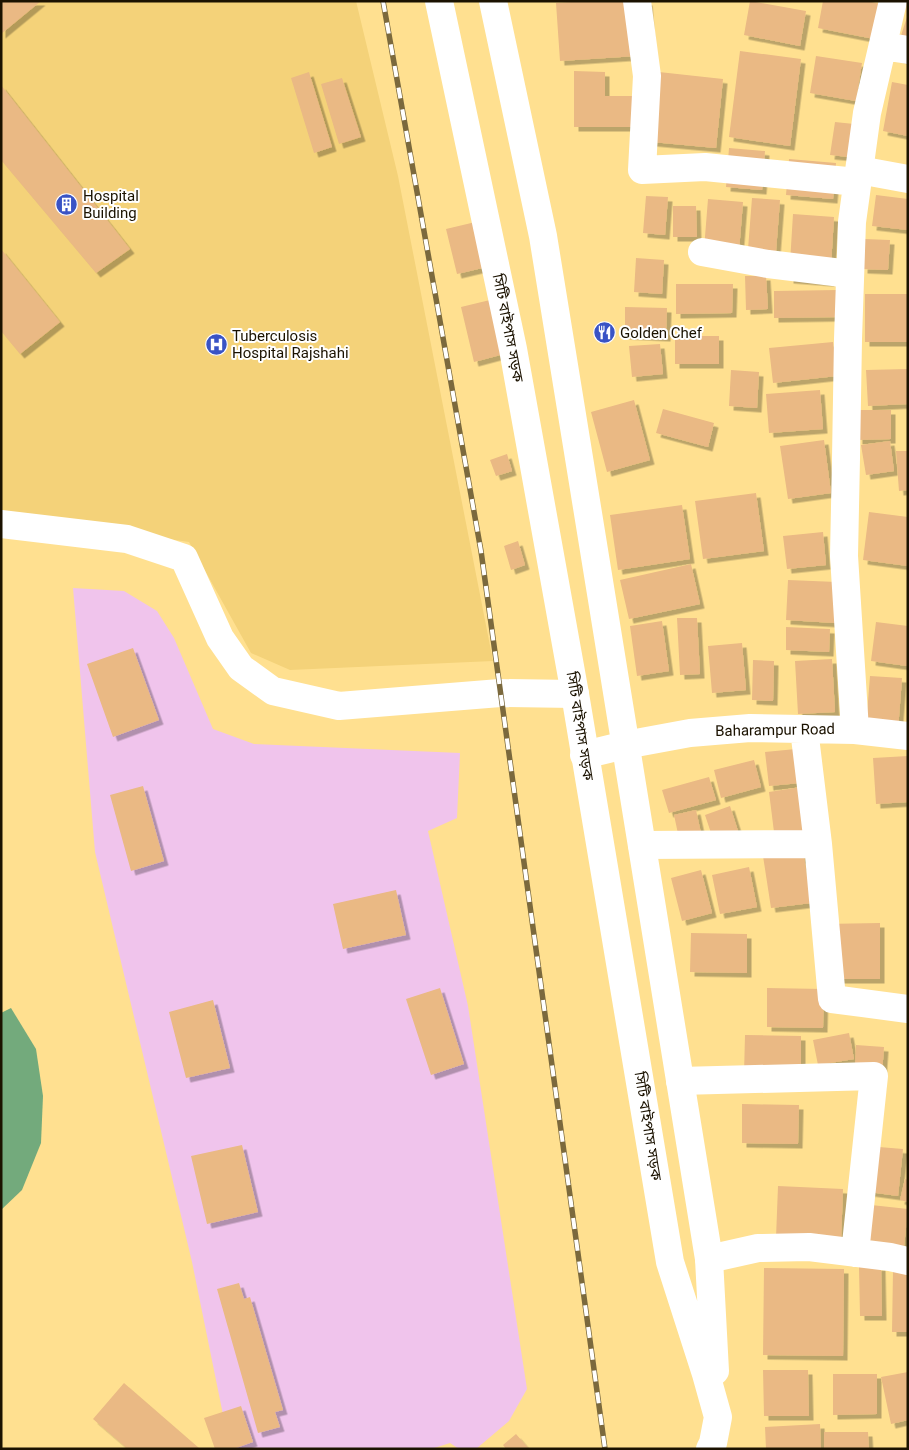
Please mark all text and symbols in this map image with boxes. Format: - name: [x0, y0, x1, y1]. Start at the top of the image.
- place label: Hospital Building: [83, 187, 139, 222]
- building icon: Hospital Building: [55, 193, 79, 217]
- street label: সিটি বাইপাস সড়ক: [488, 271, 528, 385]
- restaurant icon: Golden Chef: [592, 321, 616, 345]
- place label: Golden Chef: [620, 324, 703, 342]
- place label: Tuberculosis Hospital Rajshahi: [232, 327, 349, 362]
- hospital icon: Tuberculosis Hospital Rajshahi: [204, 333, 228, 357]
- street label: সিটি বাইপাস সড়ক: [562, 669, 598, 783]
- street label: Baharampur Road: [715, 720, 835, 740]
- street label: সিটি বাইপাস সড়ক: [630, 1069, 666, 1183]

